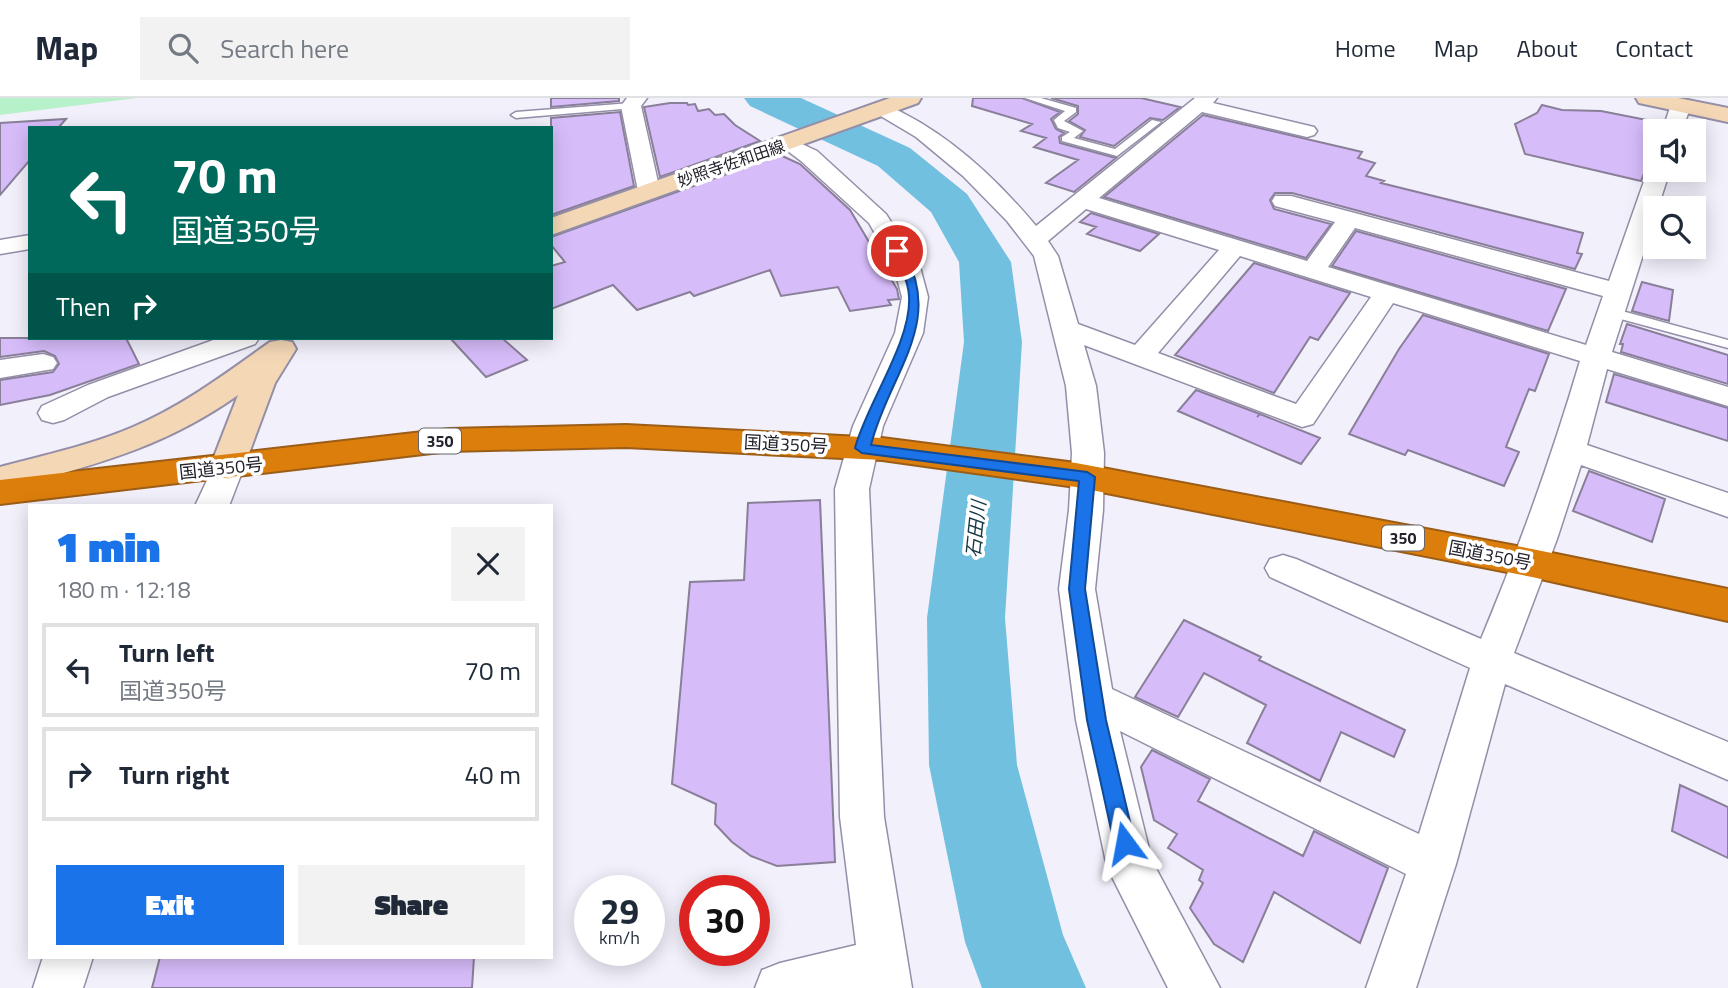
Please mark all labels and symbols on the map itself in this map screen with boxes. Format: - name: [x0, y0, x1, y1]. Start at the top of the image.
- street label: 妙照寺佐和田線: [674, 133, 788, 193]
- pin: [867, 221, 927, 281]
- road number: 350: [419, 428, 461, 454]
- street label: 国道350号: [743, 428, 829, 460]
- street label: 国道350号: [178, 450, 264, 486]
- water label: 石田川: [958, 497, 993, 559]
- road number: 350: [1382, 526, 1424, 550]
- street label: 国道350号: [1446, 534, 1534, 576]
- position arrow: [1088, 806, 1162, 880]
- speed limit sign: 30: [679, 875, 770, 966]

